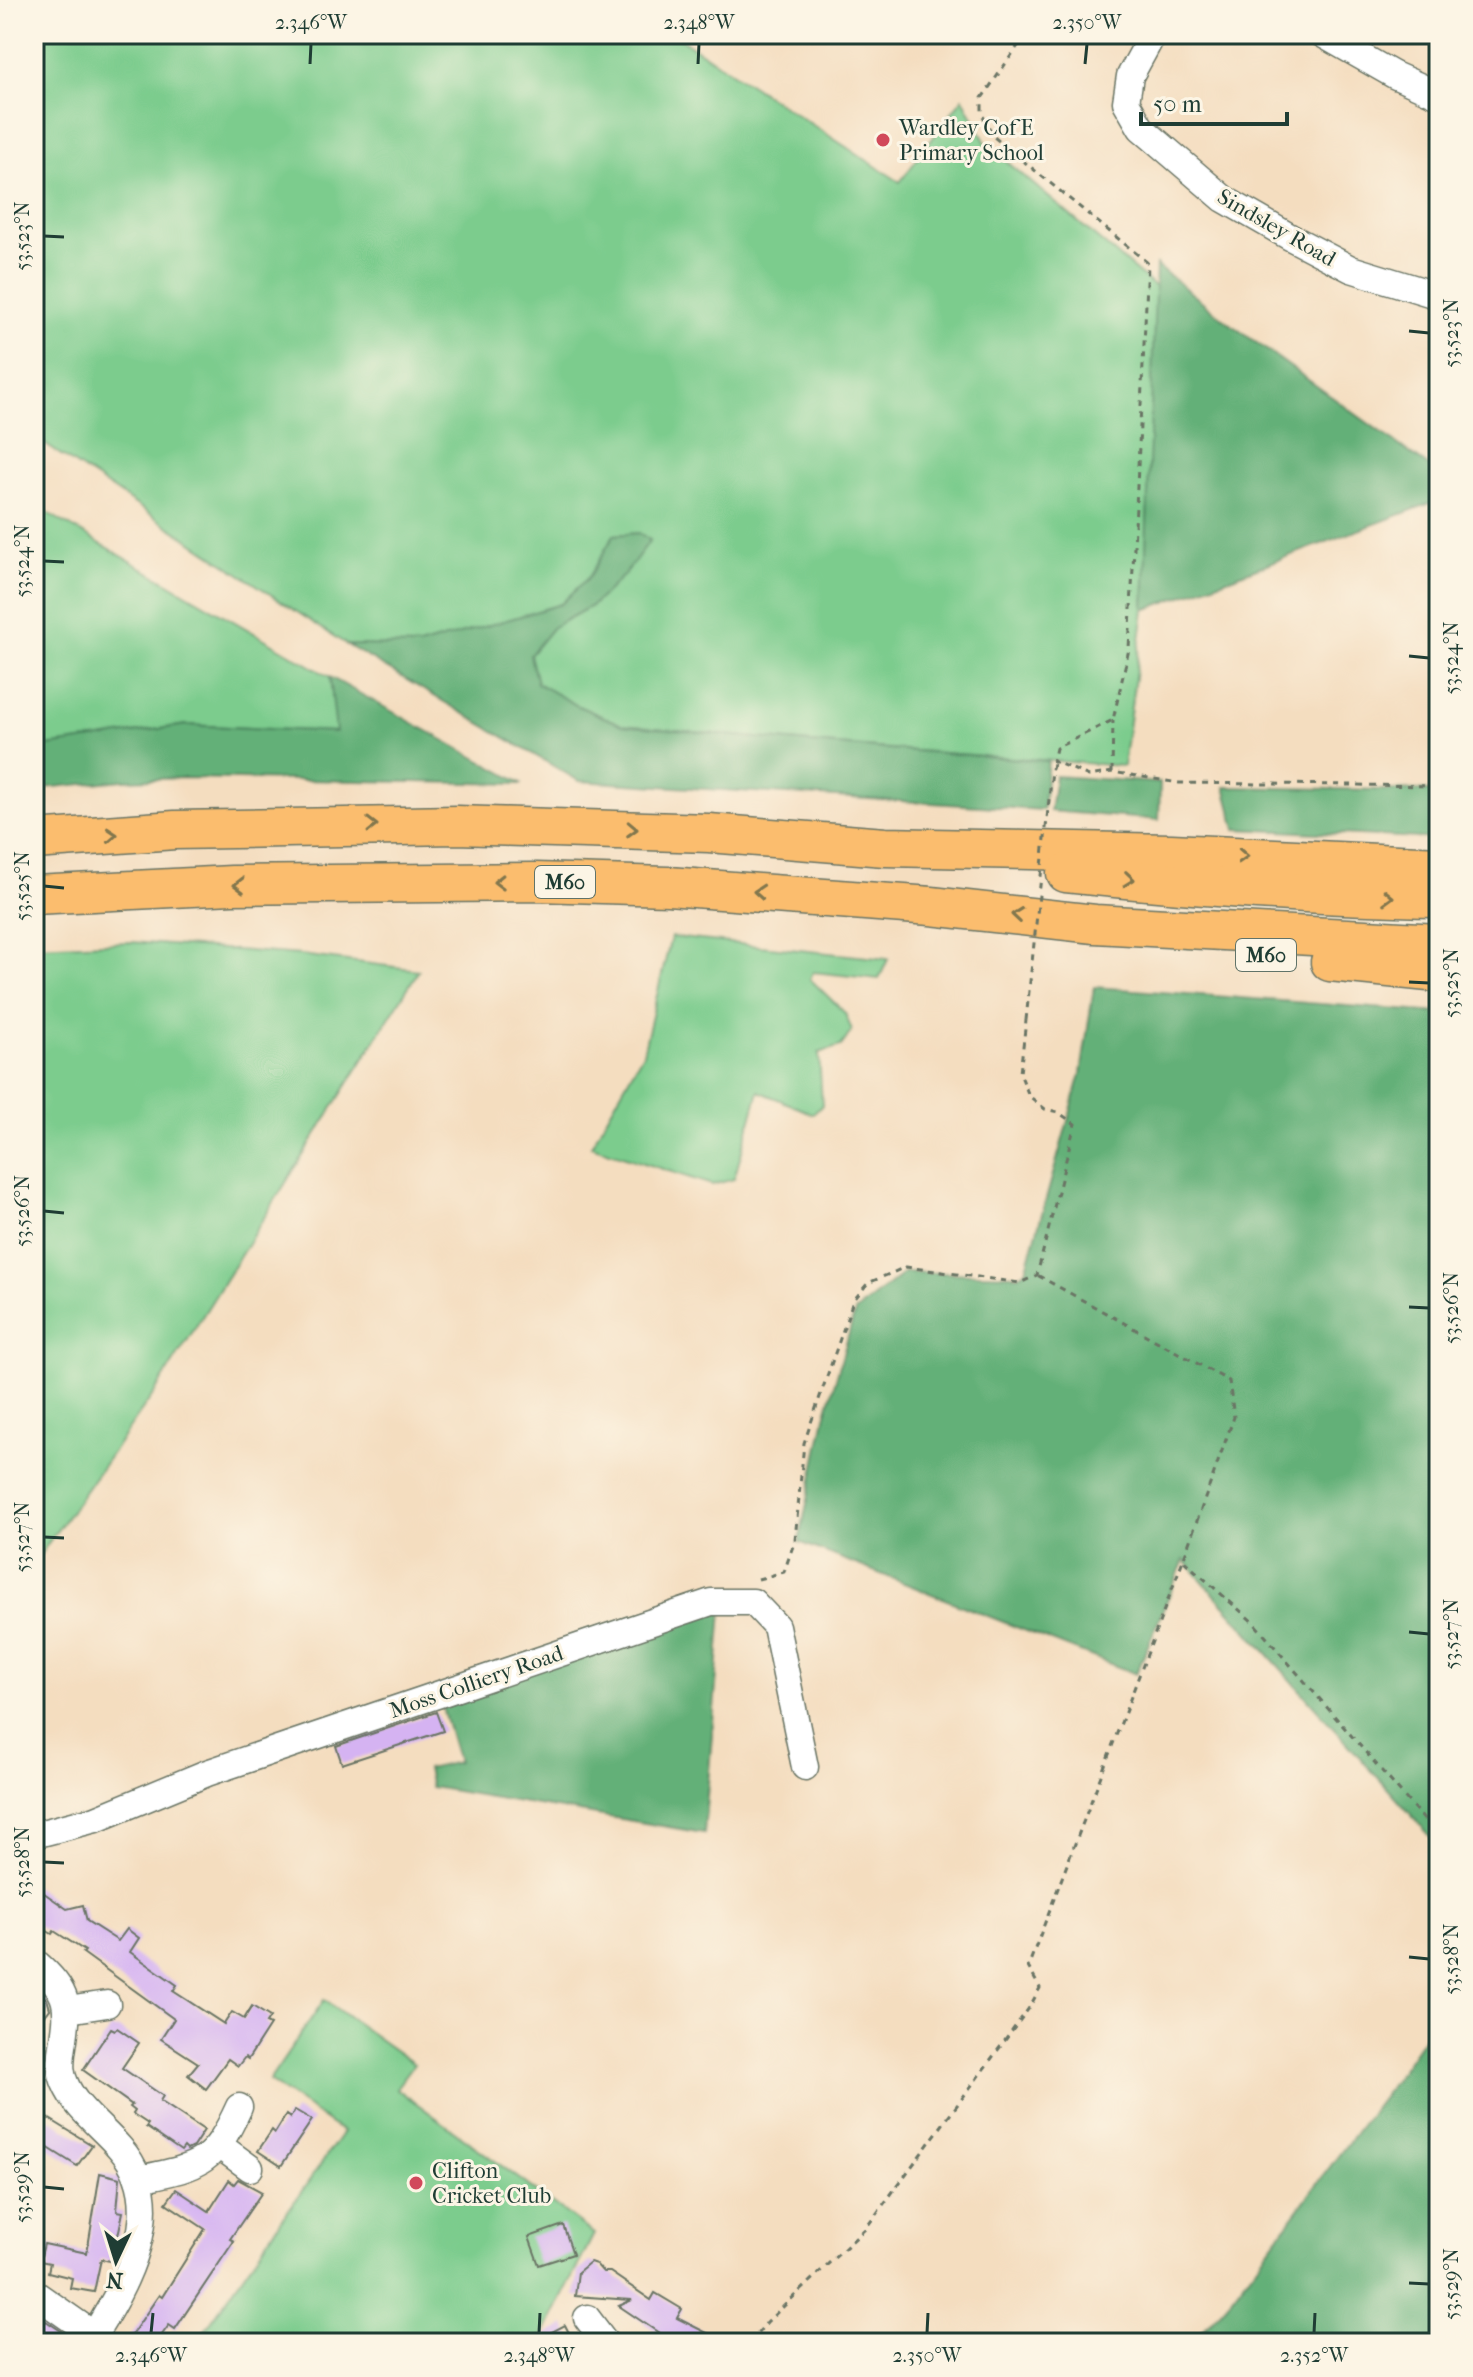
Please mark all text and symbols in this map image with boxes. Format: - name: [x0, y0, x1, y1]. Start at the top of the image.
- text: 2.346°W: [275, 11, 348, 34]
- text: 2.348°W: [663, 11, 736, 34]
- text: 2.350°W: [1053, 11, 1123, 34]
- scale bar: [1141, 76, 1287, 126]
- text: 50 m: [1153, 90, 1202, 118]
- place label: Wardley CofE Primary School: [898, 115, 1044, 166]
- marker: Wardley CofE Primary School: [874, 131, 892, 149]
- street label: Sindsley Road: [1213, 184, 1341, 273]
- text: 53.523°N: [11, 201, 34, 271]
- text: 53.523°N: [1440, 298, 1463, 368]
- text: 53.524°N: [11, 524, 34, 598]
- text: 53.524°N: [1440, 621, 1463, 695]
- one-way arrow: [366, 817, 379, 834]
- one-way arrow: [626, 821, 639, 838]
- one-way arrow: [106, 827, 119, 844]
- one-way arrow: [1237, 847, 1250, 864]
- text: 53.525°N: [11, 851, 34, 921]
- road number: M60: [535, 866, 595, 898]
- one-way arrow: [1123, 871, 1136, 888]
- one-way arrow: [492, 873, 505, 891]
- one-way arrow: [232, 876, 245, 894]
- one-way arrow: [752, 884, 765, 901]
- one-way arrow: [1382, 888, 1395, 905]
- one-way arrow: [1011, 907, 1024, 924]
- road number: M60: [1236, 939, 1296, 971]
- text: 53.525°N: [1440, 948, 1463, 1018]
- text: 53.526°N: [11, 1175, 34, 1247]
- text: 53.526°N: [1440, 1272, 1463, 1344]
- text: 53.527°N: [11, 1502, 34, 1572]
- text: 53.527°N: [1440, 1599, 1463, 1669]
- street label: Moss Colliery Road: [386, 1640, 568, 1724]
- text: 53.528°N: [11, 1826, 34, 1898]
- text: 53.528°N: [1440, 1923, 1463, 1995]
- text: 53.529°N: [11, 2151, 34, 2223]
- place label: Clifton Cricket Club: [432, 2158, 551, 2209]
- marker: Clifton Cricket Club: [407, 2174, 425, 2192]
- north arrow: [76, 2221, 156, 2301]
- text: 53.529°N: [1440, 2248, 1463, 2320]
- text: N: [105, 2266, 124, 2294]
- text: 2.346°W: [115, 2344, 188, 2367]
- text: 2.348°W: [503, 2344, 576, 2367]
- text: 2.350°W: [893, 2344, 963, 2367]
- text: 2.352°W: [1280, 2344, 1349, 2367]

